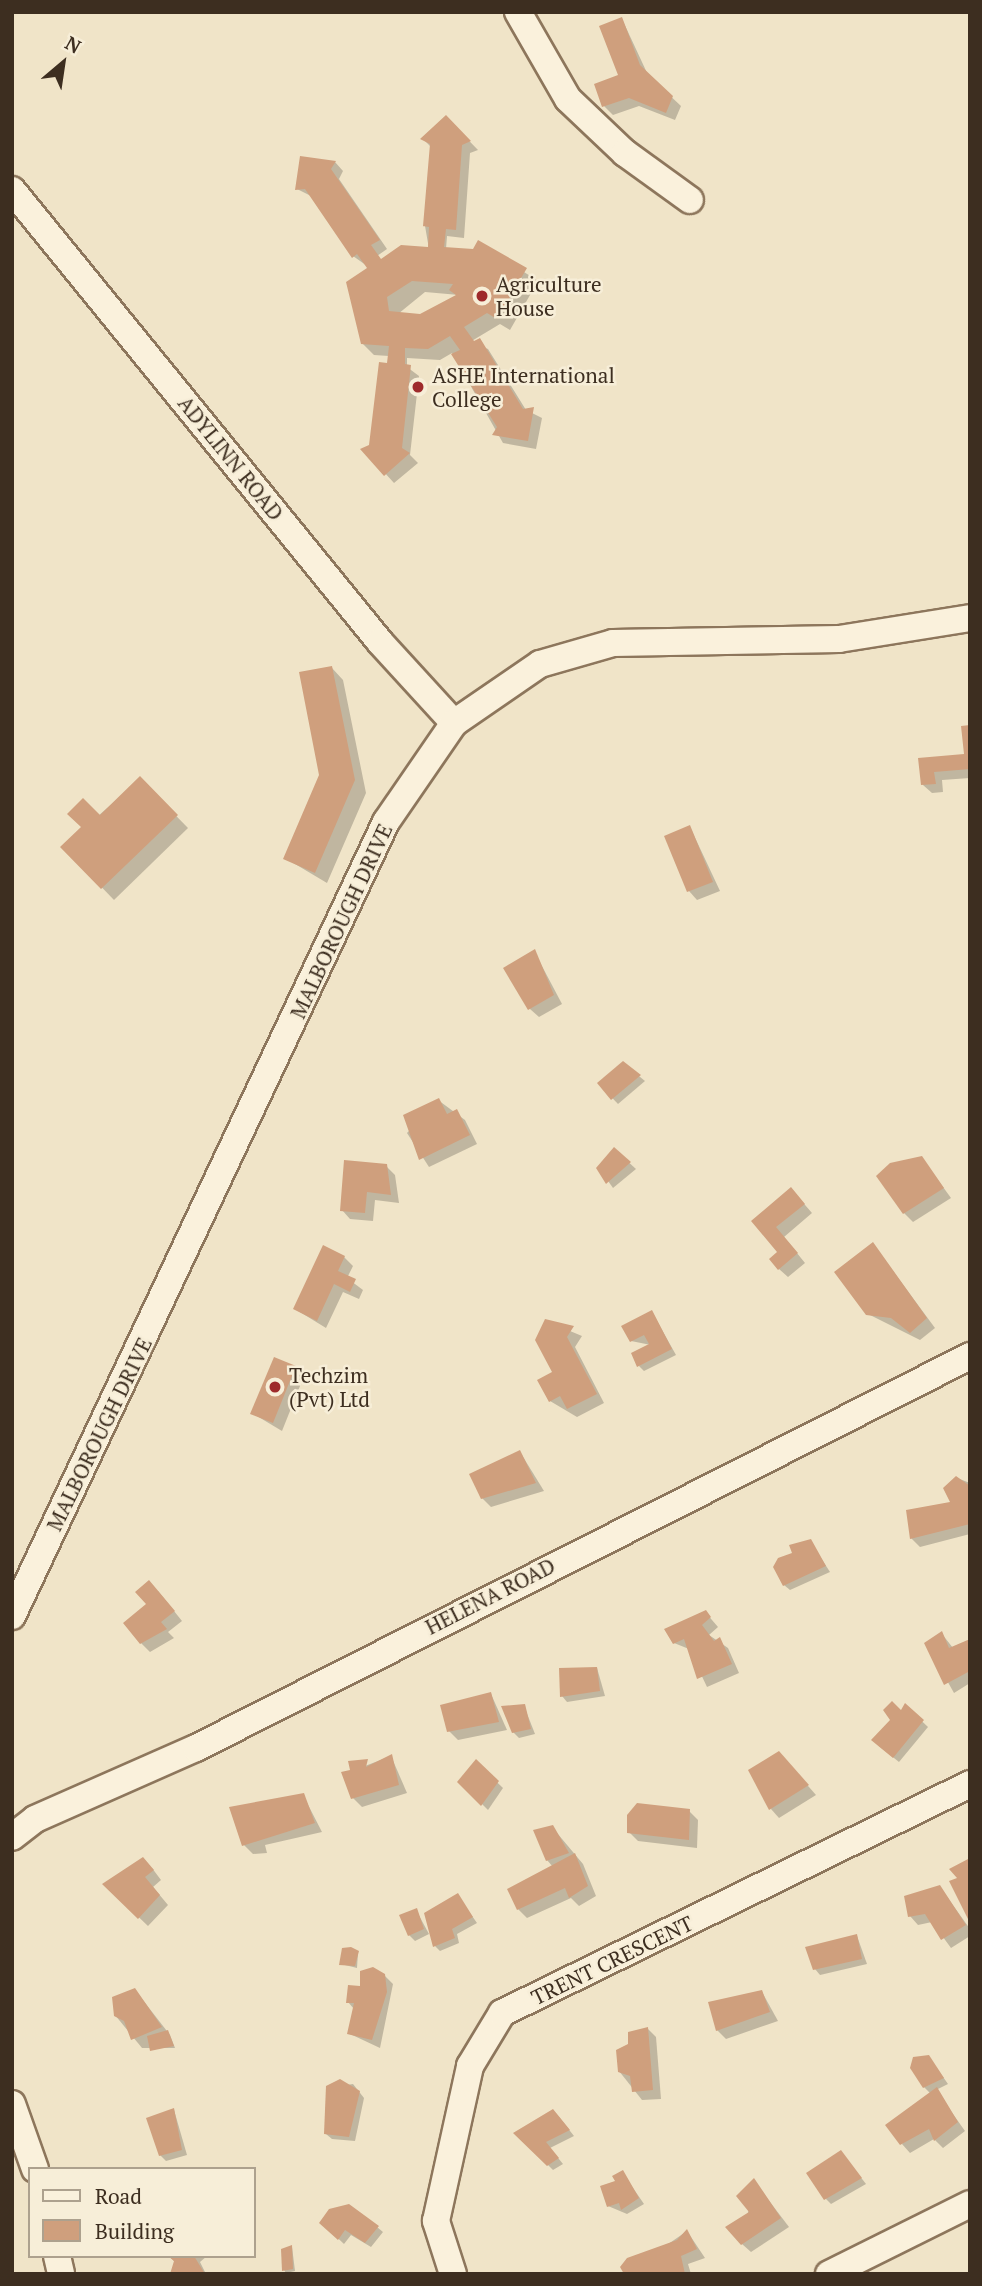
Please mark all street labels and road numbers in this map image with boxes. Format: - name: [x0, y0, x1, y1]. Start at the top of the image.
- street label: ADYLINN ROAD: [173, 391, 289, 525]
- street label: MALBOROUGH DRIVE: [285, 820, 397, 1022]
- street label: MALBOROUGH DRIVE: [41, 1333, 157, 1535]
- street label: HELENA ROAD: [421, 1552, 559, 1640]
- street label: TRENT CRESCENT: [527, 1910, 697, 2010]

